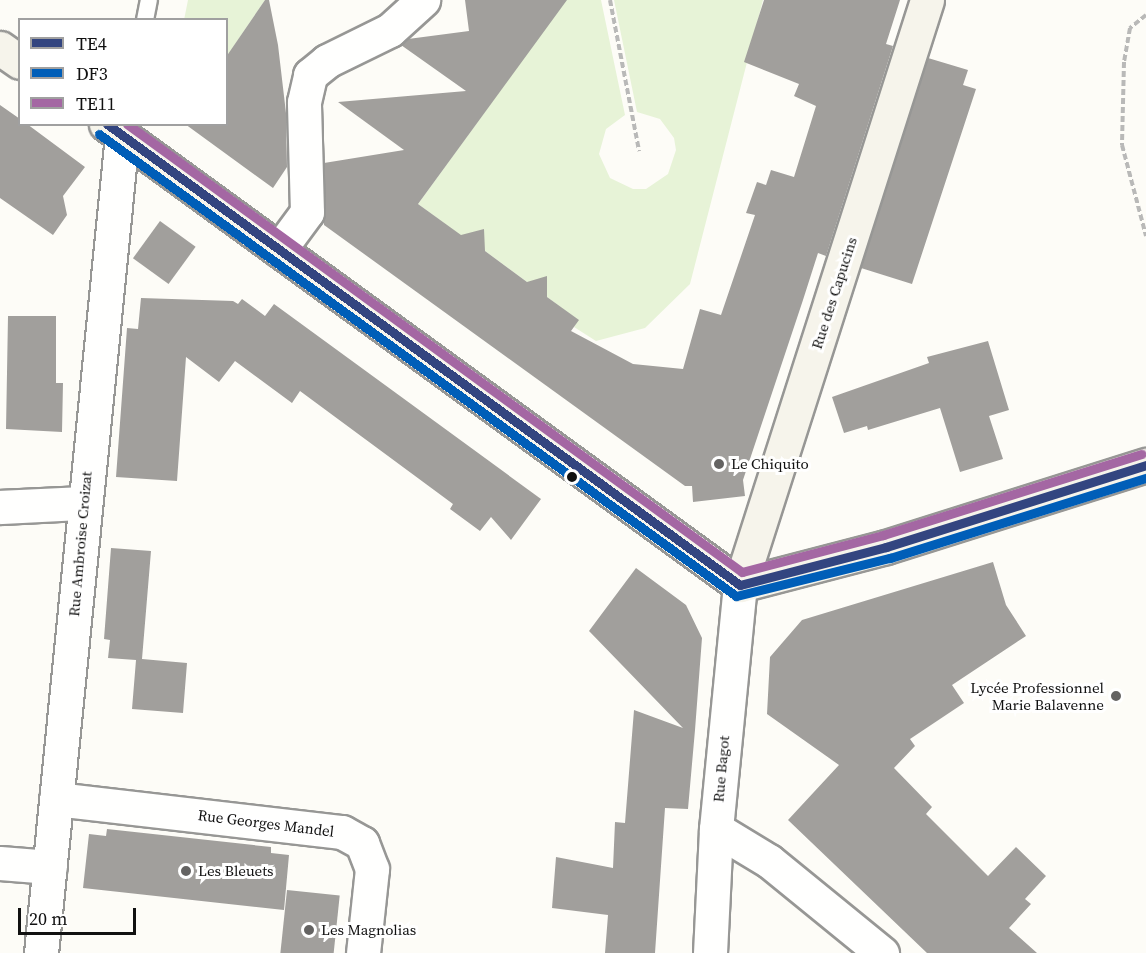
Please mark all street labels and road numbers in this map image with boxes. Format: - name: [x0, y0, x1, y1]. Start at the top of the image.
- street label: Rue des Capucins: [807, 235, 861, 351]
- street label: Rue Ambroise Croizat: [65, 471, 95, 617]
- street label: Rue Bagot: [709, 735, 733, 803]
- street label: Rue Georges Mandel: [197, 806, 335, 840]

